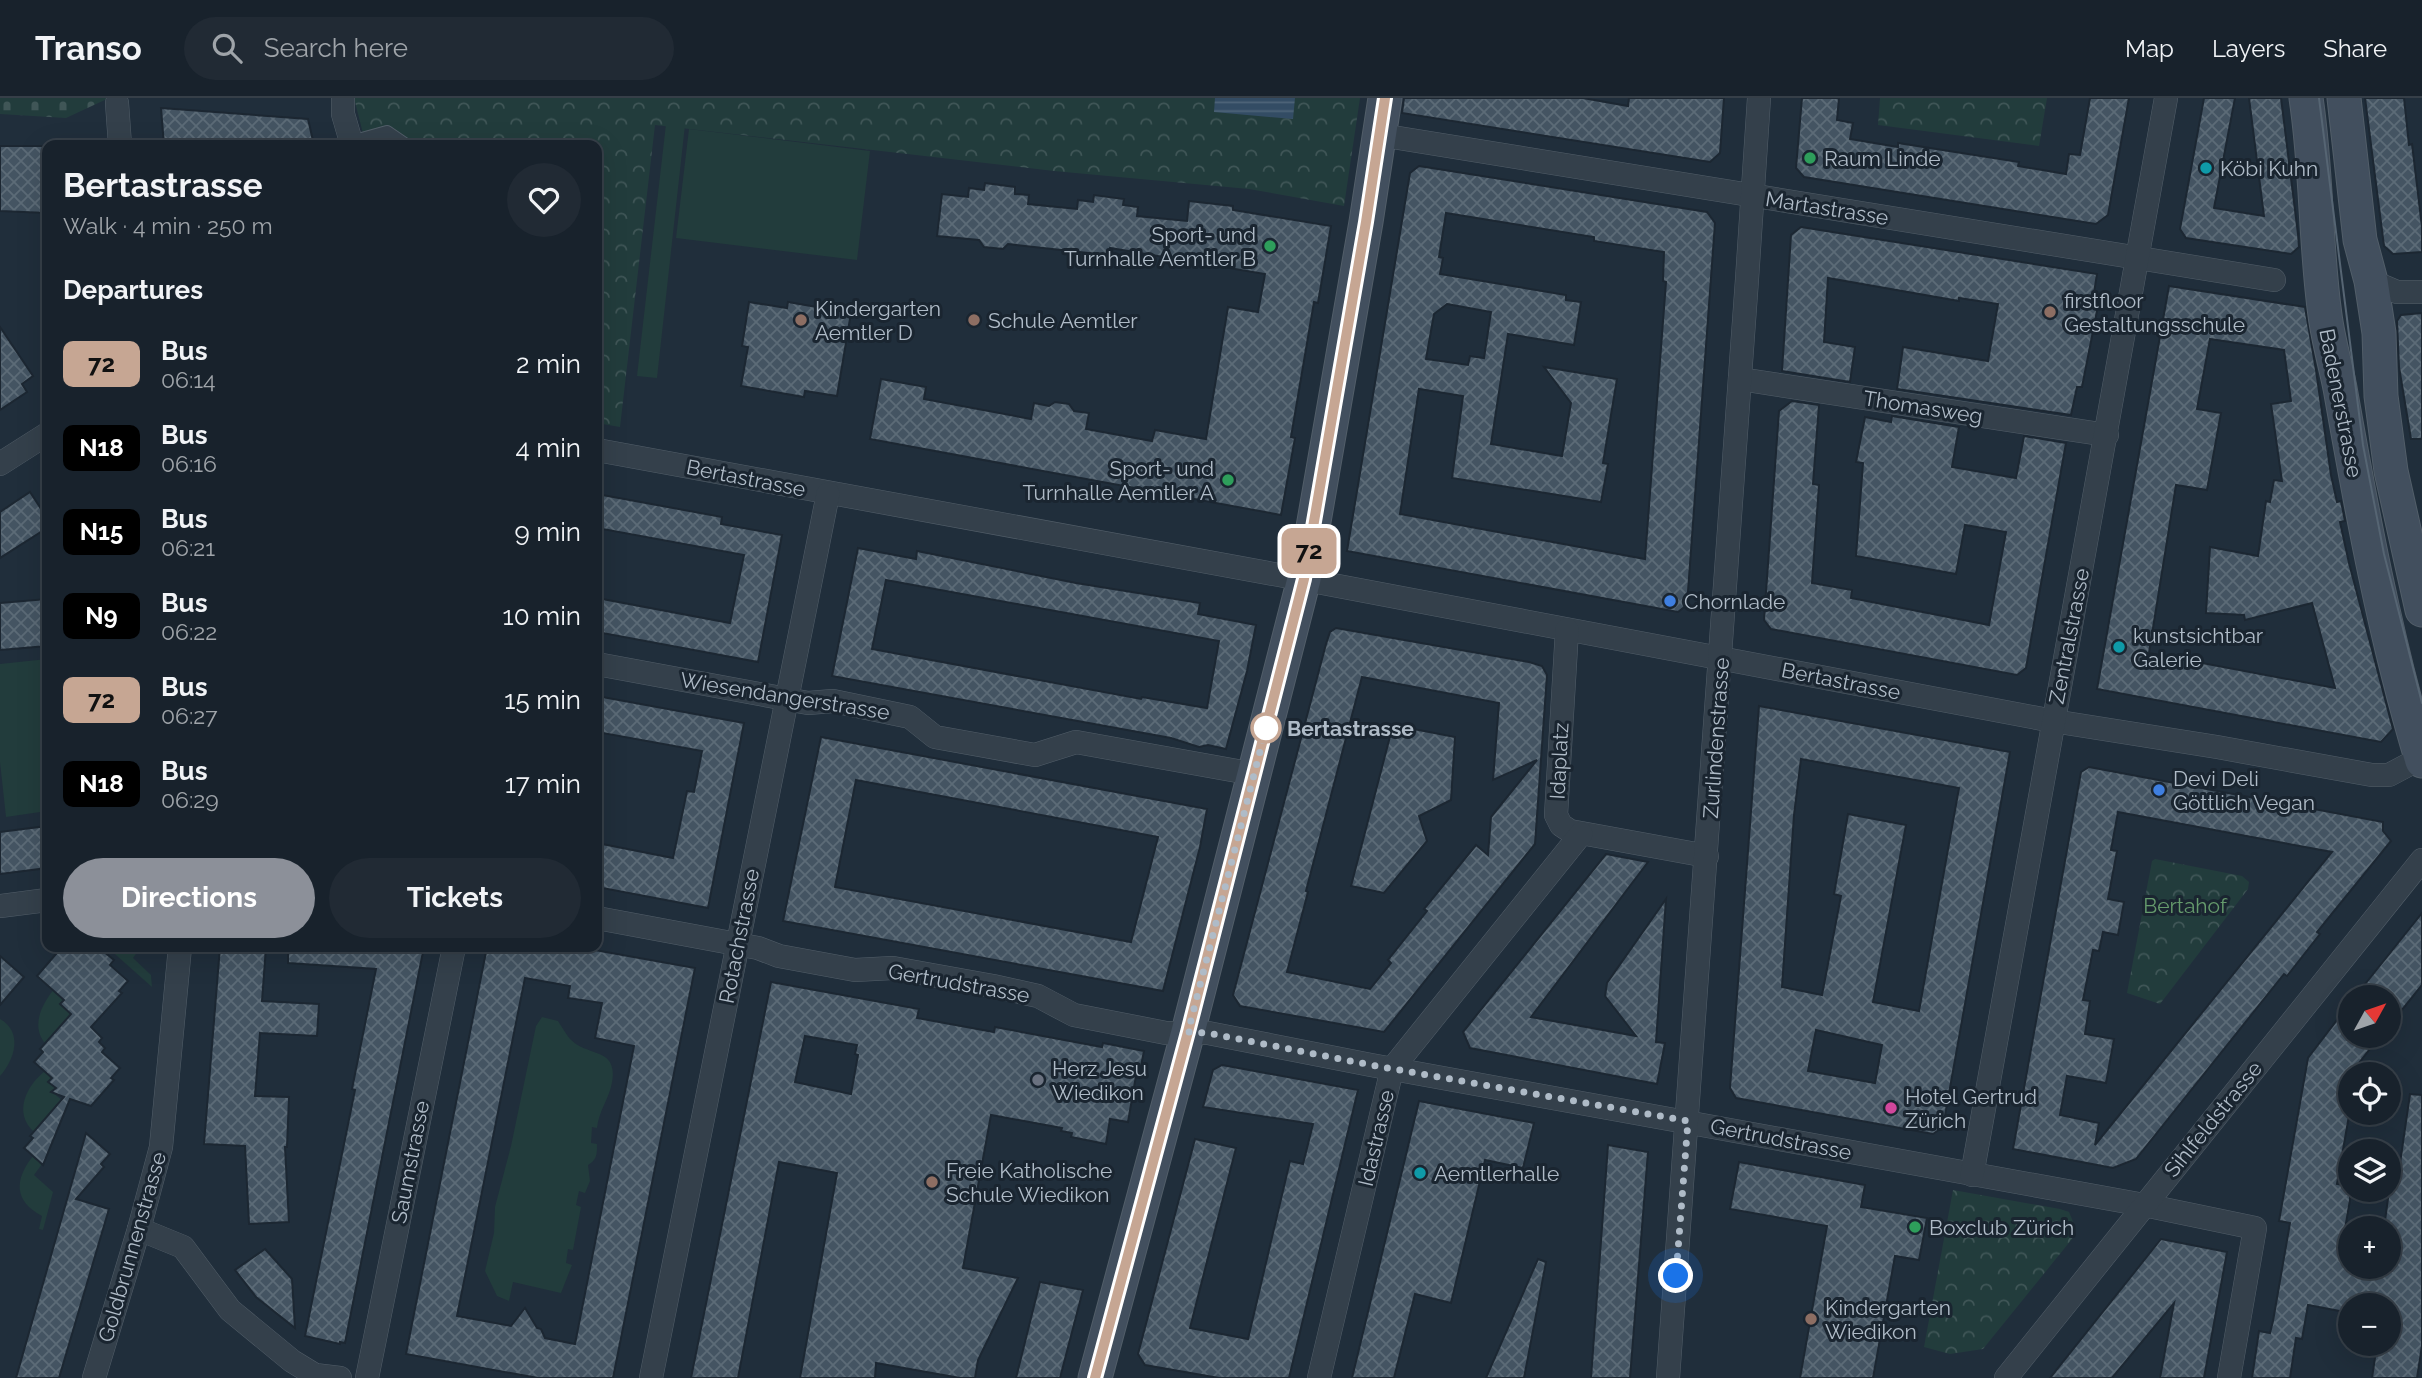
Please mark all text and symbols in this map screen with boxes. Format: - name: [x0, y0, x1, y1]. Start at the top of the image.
- search box: [184, 17, 674, 80]
- text: Transo: [35, 29, 142, 68]
- icon: search: [208, 29, 246, 67]
- text: Search here: [264, 33, 408, 63]
- text: Map: [2125, 34, 2174, 63]
- text: Layers: [2212, 34, 2285, 63]
- text: Share: [2323, 34, 2387, 63]
- place label: Raum Linde: [1824, 146, 1941, 171]
- marker: Raum Linde: [1802, 150, 1818, 166]
- place label: Köbi Kuhn: [2220, 156, 2318, 181]
- marker: Köbi Kuhn: [2198, 160, 2214, 176]
- button: heart: [507, 163, 581, 237]
- text: Bertastrasse: [63, 166, 262, 205]
- street label: Martastrasse: [1764, 186, 1890, 230]
- text: Walk · 4 min · 250 m: [63, 212, 273, 239]
- place label: Sport- und Turnhalle Aemtler B: [1064, 222, 1256, 271]
- marker: Sport- und Turnhalle Aemtler B: [1262, 238, 1278, 254]
- text: Departures: [63, 275, 203, 305]
- place label: firstfloor Gestaltungsschule: [2064, 288, 2245, 337]
- place label: Kindergarten Aemtler D: [815, 296, 941, 345]
- marker: firstfloor Gestaltungsschule: [2042, 304, 2058, 320]
- place label: Schule Aemtler: [988, 308, 1138, 333]
- marker: Kindergarten Aemtler D: [793, 312, 809, 328]
- marker: Schule Aemtler: [966, 312, 982, 328]
- street label: Badenerstrasse: [2314, 326, 2368, 480]
- text: Bus: [161, 336, 208, 366]
- text: 72: [88, 349, 115, 378]
- text: 2 min: [516, 349, 581, 379]
- text: 06:14: [161, 366, 216, 393]
- street label: Thomasweg: [1862, 385, 1984, 429]
- text: Bus: [161, 420, 208, 450]
- text: N18: [79, 433, 124, 462]
- text: 4 min: [515, 433, 581, 463]
- text: 06:16: [161, 450, 217, 477]
- street label: Bertastrasse: [684, 454, 808, 502]
- place label: Sport- und Turnhalle Aemtler A: [1022, 456, 1214, 505]
- marker: Sport- und Turnhalle Aemtler A: [1220, 472, 1236, 488]
- text: Bus: [161, 504, 208, 534]
- text: N15: [80, 517, 123, 546]
- text: 9 min: [514, 517, 581, 547]
- line badge: 72: [1278, 528, 1340, 574]
- text: 06:21: [161, 534, 215, 561]
- text: 72: [1296, 536, 1323, 565]
- street label: Zentralstrasse: [2044, 566, 2094, 706]
- text: Bus: [161, 588, 208, 618]
- place label: Chornlade: [1684, 589, 1785, 614]
- marker: Chornlade: [1662, 593, 1678, 609]
- text: N9: [85, 601, 118, 630]
- text: 10 min: [503, 601, 581, 631]
- text: 06:22: [161, 618, 217, 645]
- place label: kunstsichtbar Galerie: [2133, 623, 2264, 672]
- marker: kunstsichtbar Galerie: [2111, 639, 2127, 655]
- street label: Zurlindenstrasse: [1698, 657, 1734, 819]
- street label: Bertastrasse: [1779, 657, 1903, 705]
- street label: Wiesendangerstrasse: [679, 667, 891, 725]
- text: Bus: [161, 672, 208, 702]
- text: 72: [88, 685, 115, 714]
- text: 15 min: [504, 685, 581, 715]
- text: 06:27: [161, 702, 218, 729]
- marker: Bertastrasse: [1251, 713, 1281, 743]
- place label: Bertastrasse: [1287, 716, 1414, 741]
- street label: Idaplatz: [1545, 722, 1573, 800]
- text: Bus: [161, 756, 208, 786]
- place label: Devi Deli Göttlich Vegan: [2173, 766, 2315, 815]
- text: N18: [79, 769, 124, 798]
- text: 17 min: [505, 769, 581, 799]
- marker: Devi Deli Göttlich Vegan: [2151, 782, 2167, 798]
- text: 06:29: [161, 786, 219, 813]
- button: Directions: [63, 858, 315, 938]
- button: Tickets: [329, 858, 581, 938]
- street label: Rotachstrasse: [714, 867, 764, 1005]
- park label: Bertahof: [2143, 893, 2228, 918]
- street label: Gertrudstrasse: [886, 958, 1032, 1008]
- north arrow: [2338, 985, 2401, 1048]
- map controls: [2338, 985, 2401, 1356]
- place label: Herz Jesu Wiedikon: [1052, 1056, 1147, 1105]
- street label: Sihlfeldstrasse: [2159, 1056, 2267, 1182]
- button: locate: [2338, 1062, 2401, 1125]
- marker: Herz Jesu Wiedikon: [1030, 1072, 1046, 1088]
- place label: Hotel Gertrud Zürich: [1905, 1084, 2037, 1133]
- street label: Idastrasse: [1353, 1087, 1399, 1189]
- street label: Saumstrasse: [386, 1098, 434, 1226]
- marker: Hotel Gertrud Zürich: [1883, 1100, 1899, 1116]
- street label: Gertrudstrasse: [1708, 1113, 1854, 1165]
- button: layers: [2338, 1139, 2401, 1202]
- street label: Goldbrunnenstrasse: [93, 1149, 171, 1345]
- place label: Freie Katholische Schule Wiedikon: [946, 1158, 1112, 1207]
- place label: Aemtlerhalle: [1434, 1161, 1559, 1186]
- marker: Aemtlerhalle: [1412, 1165, 1428, 1181]
- marker: Freie Katholische Schule Wiedikon: [924, 1174, 940, 1190]
- place label: Boxclub Zürich: [1929, 1215, 2074, 1240]
- button: +: [2338, 1216, 2401, 1279]
- marker: Boxclub Zürich: [1907, 1219, 1923, 1235]
- your location: [1658, 1258, 1693, 1293]
- button: −: [2338, 1293, 2401, 1356]
- place label: Kindergarten Wiedikon: [1825, 1295, 1951, 1344]
- marker: Kindergarten Wiedikon: [1803, 1311, 1819, 1327]

